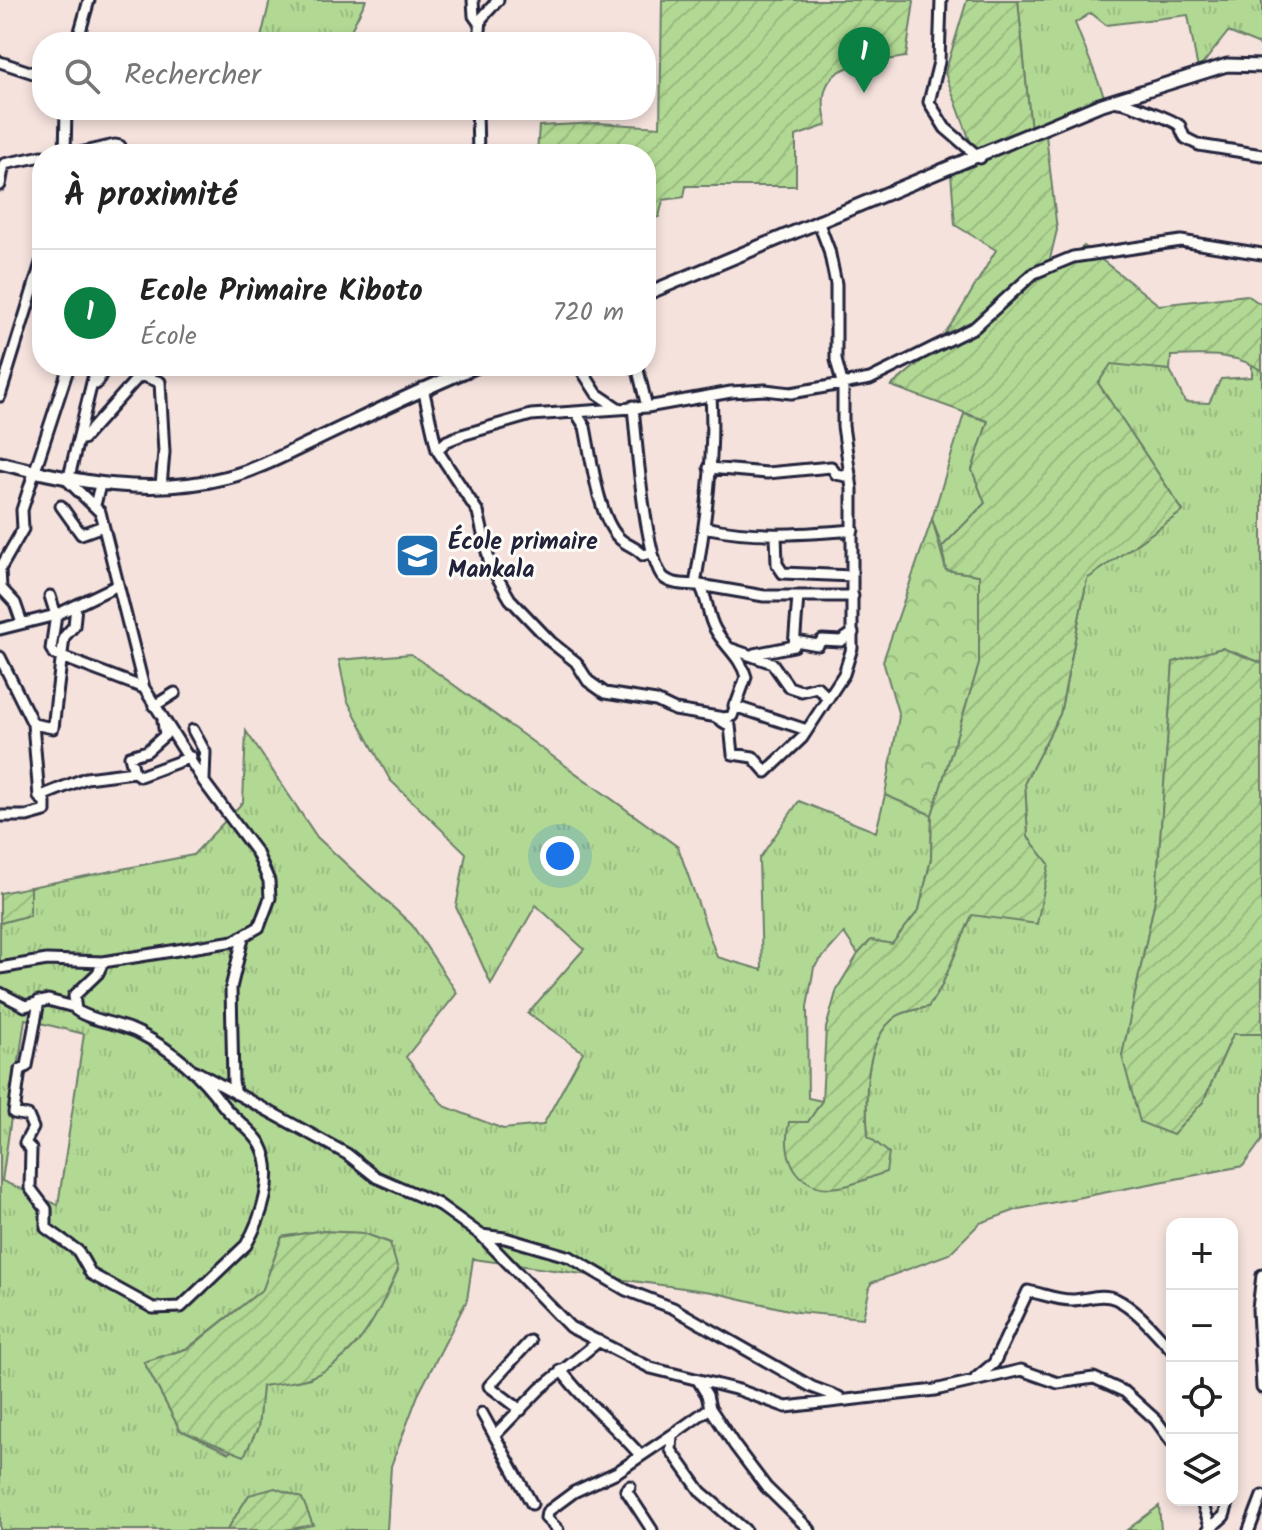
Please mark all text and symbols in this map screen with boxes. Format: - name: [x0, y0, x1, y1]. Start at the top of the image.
- pin: 1: [838, 27, 890, 93]
- search box: [32, 32, 656, 120]
- text: Rechercher: [124, 52, 261, 100]
- icon: search: [60, 54, 104, 98]
- text: À proximité: [64, 169, 237, 223]
- text: Ecole Primaire Kiboto: [140, 268, 423, 316]
- text: 1: [86, 292, 94, 334]
- text: 720 m: [553, 292, 624, 334]
- text: École: [140, 316, 197, 358]
- place label: École primaire Mankala: [448, 523, 598, 590]
- school or university icon: École primaire Mankala: [393, 531, 441, 579]
- your location: [540, 836, 580, 876]
- map controls: [1166, 1218, 1238, 1506]
- button: +: [1166, 1218, 1238, 1290]
- button: −: [1166, 1290, 1238, 1362]
- button: locate: [1166, 1362, 1238, 1434]
- button: layers: [1166, 1434, 1238, 1506]

